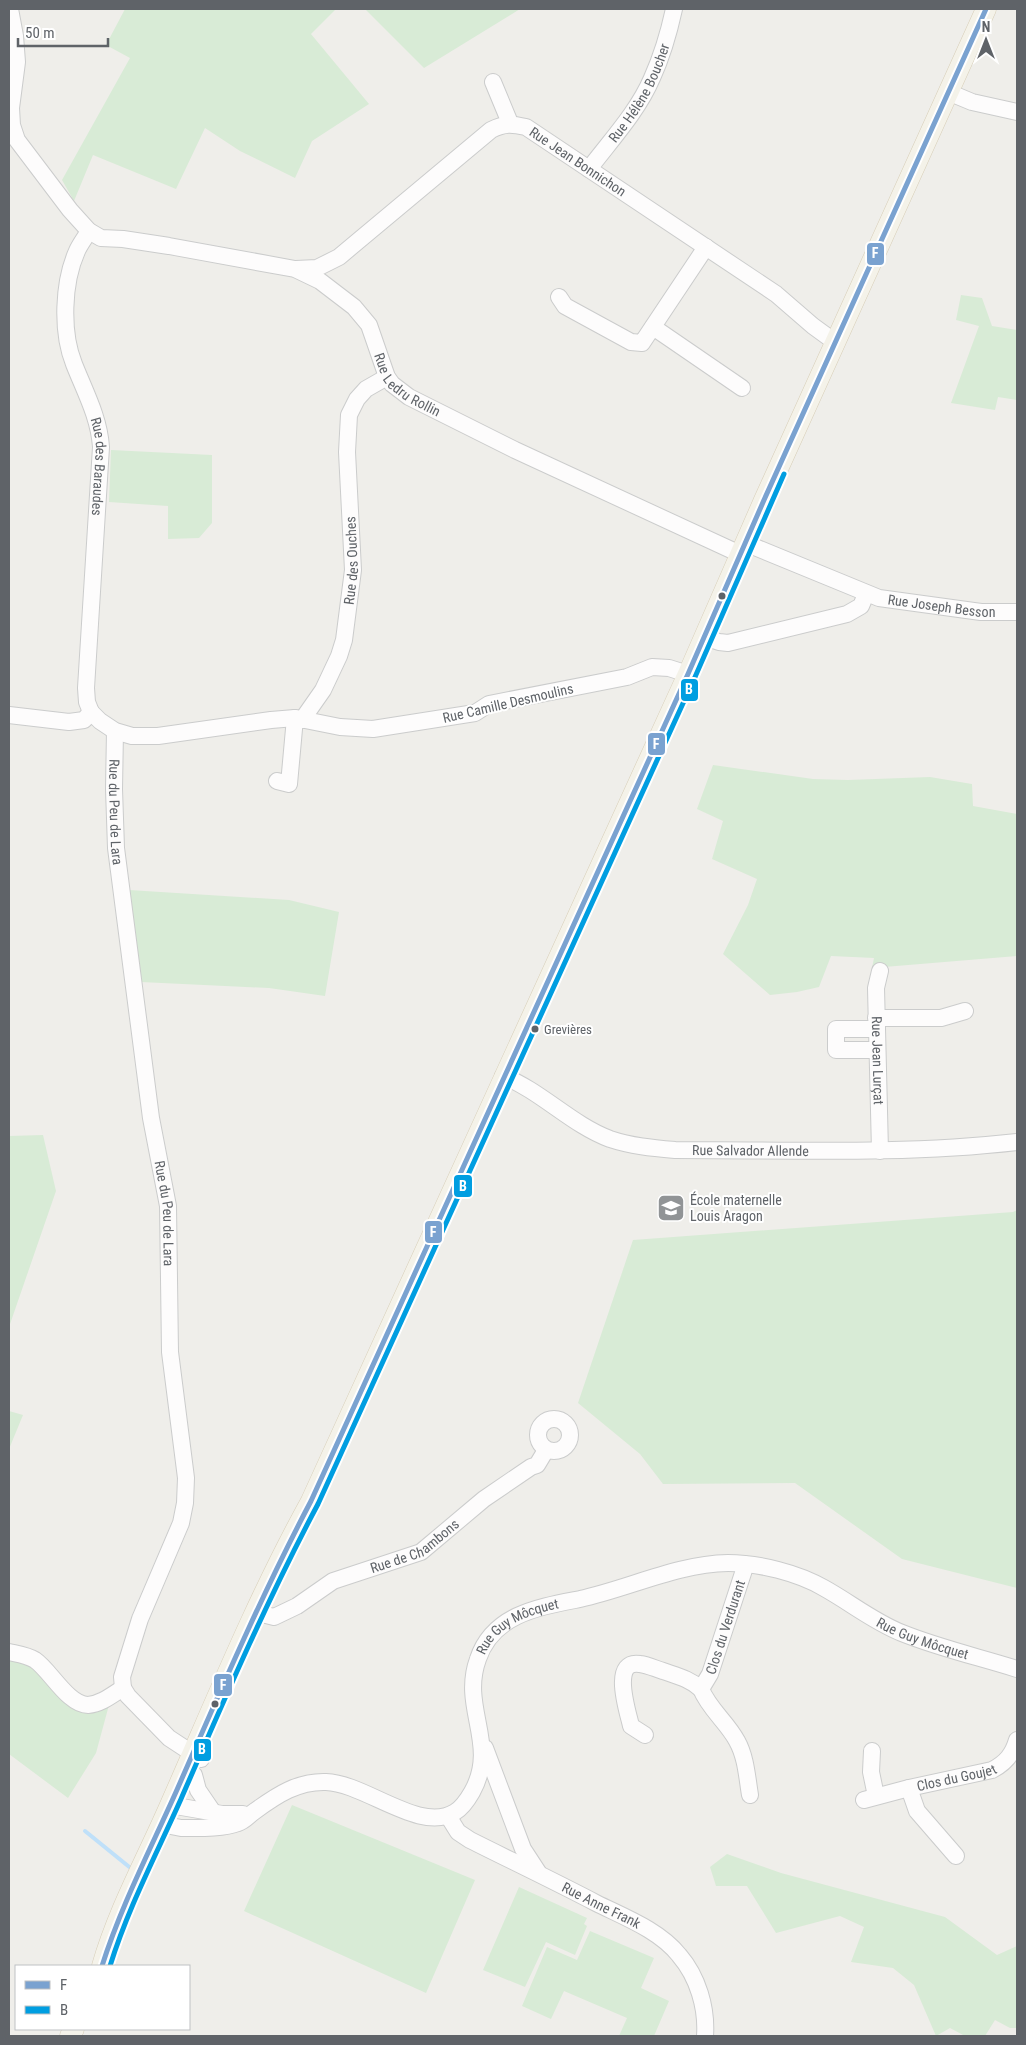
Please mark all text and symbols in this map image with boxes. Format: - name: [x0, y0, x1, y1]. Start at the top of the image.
- scale bar: [18, 15, 108, 47]
- north arrow: [961, 15, 1011, 65]
- text: N: [982, 19, 990, 35]
- text: 50 m: [25, 24, 55, 42]
- street label: Rue Hélène Boucher: [605, 41, 673, 145]
- street label: Rue Jean Bonnichon: [527, 124, 629, 199]
- line badge: F: [866, 242, 885, 266]
- text: F: [872, 245, 879, 261]
- street label: Rue Ledru Rollin: [371, 351, 443, 419]
- street label: Rue des Baraudes: [88, 415, 109, 516]
- street label: Rue des Ouches: [341, 516, 361, 606]
- unlabelled marker: [717, 591, 727, 601]
- street label: Rue Joseph Besson: [887, 591, 995, 620]
- line badge: B: [680, 678, 699, 702]
- street label: Rue Camille Desmoulins: [441, 680, 575, 726]
- text: B: [685, 681, 693, 697]
- line badge: F: [647, 732, 666, 756]
- text: F: [653, 736, 660, 752]
- street label: Rue du Peu de Lara: [106, 759, 126, 866]
- street label: Rue Jean Lurçat: [869, 1016, 887, 1105]
- place label: Grevières: [544, 1022, 592, 1037]
- marker: Grevières: [530, 1024, 540, 1034]
- street label: Rue Salvador Allende: [692, 1142, 809, 1159]
- street label: Rue du Peu de Lara: [151, 1159, 177, 1266]
- line badge: B: [453, 1174, 473, 1198]
- text: B: [459, 1178, 467, 1194]
- place label: École maternelle Louis Aragon: [690, 1191, 782, 1224]
- school or university icon: École maternelle Louis Aragon: [656, 1193, 686, 1223]
- line badge: F: [424, 1220, 443, 1244]
- text: F: [430, 1224, 437, 1240]
- street label: Rue de Chambons: [368, 1516, 462, 1576]
- street label: Clos du Verdurant: [702, 1578, 748, 1676]
- street label: Rue Guy Môcquet: [473, 1596, 560, 1657]
- street label: Rue Guy Môcquet: [874, 1614, 970, 1662]
- line badge: F: [213, 1673, 233, 1697]
- text: F: [220, 1677, 227, 1693]
- unlabelled marker: [210, 1699, 220, 1709]
- line badge: B: [193, 1738, 212, 1762]
- text: B: [198, 1741, 206, 1757]
- street label: Clos du Goujet: [915, 1761, 999, 1794]
- street label: Rue Anne Frank: [559, 1879, 644, 1932]
- legend: [15, 1965, 190, 2030]
- text: F: [60, 1976, 67, 1994]
- text: B: [60, 2001, 68, 2019]

